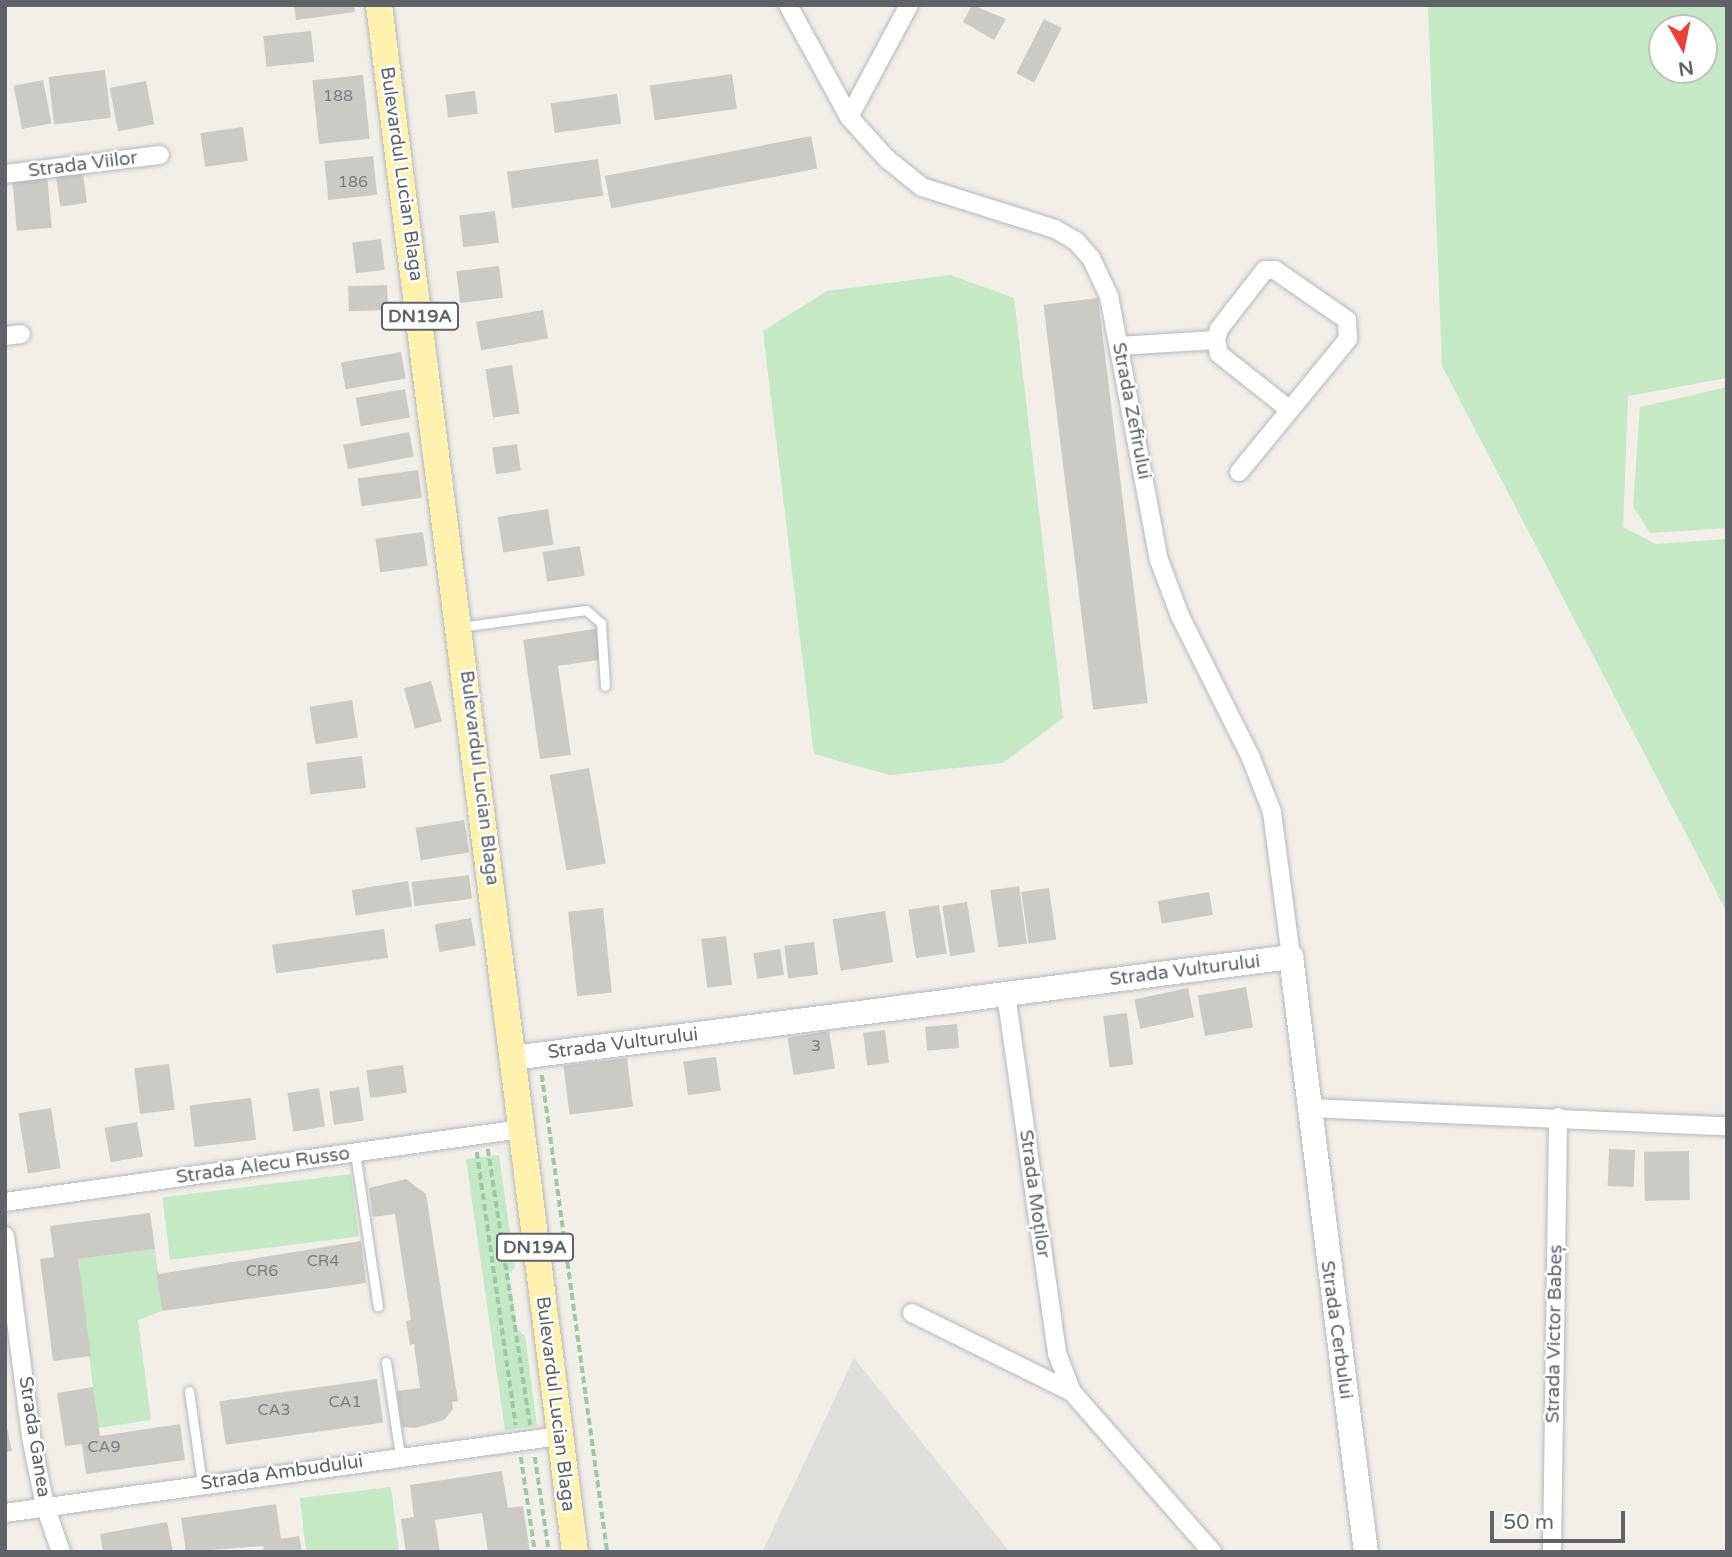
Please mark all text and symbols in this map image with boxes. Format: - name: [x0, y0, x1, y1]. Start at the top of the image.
- north arrow: [1648, 14, 1718, 84]
- text: N: [1677, 56, 1695, 80]
- street label: Bulevardul Lucian Blaga: [375, 65, 427, 283]
- house number: 188: [323, 86, 353, 106]
- street label: Strada Viilor: [27, 147, 139, 183]
- house number: 186: [338, 172, 368, 192]
- road number: DN19A: [380, 302, 460, 330]
- street label: Strada Zefirului: [1107, 341, 1155, 481]
- street label: Bulevardul Lucian Blaga: [454, 669, 504, 887]
- street label: Strada Vulturului: [1108, 950, 1262, 992]
- street label: Strada Vulturului: [546, 1023, 700, 1065]
- house number: 3: [811, 1036, 821, 1056]
- street label: Strada Moților: [1014, 1128, 1054, 1260]
- street label: Strada Alecu Russo: [175, 1143, 351, 1189]
- road number: DN19A: [495, 1232, 575, 1262]
- street label: Strada Victor Babeș: [1542, 1245, 1568, 1423]
- house number: CR4: [307, 1251, 339, 1271]
- street label: Strada Cerbului: [1315, 1259, 1357, 1401]
- house number: CR6: [246, 1261, 278, 1281]
- street label: Bulevardul Lucian Blaga: [530, 1295, 580, 1513]
- street label: Strada Ganea: [13, 1375, 55, 1499]
- house number: CA1: [328, 1392, 362, 1412]
- house number: CA3: [257, 1400, 291, 1420]
- house number: CA9: [87, 1437, 121, 1457]
- street label: Strada Ambudului: [199, 1450, 365, 1496]
- scale bar: [1494, 1498, 1629, 1542]
- text: 50 m: [1503, 1510, 1554, 1535]

